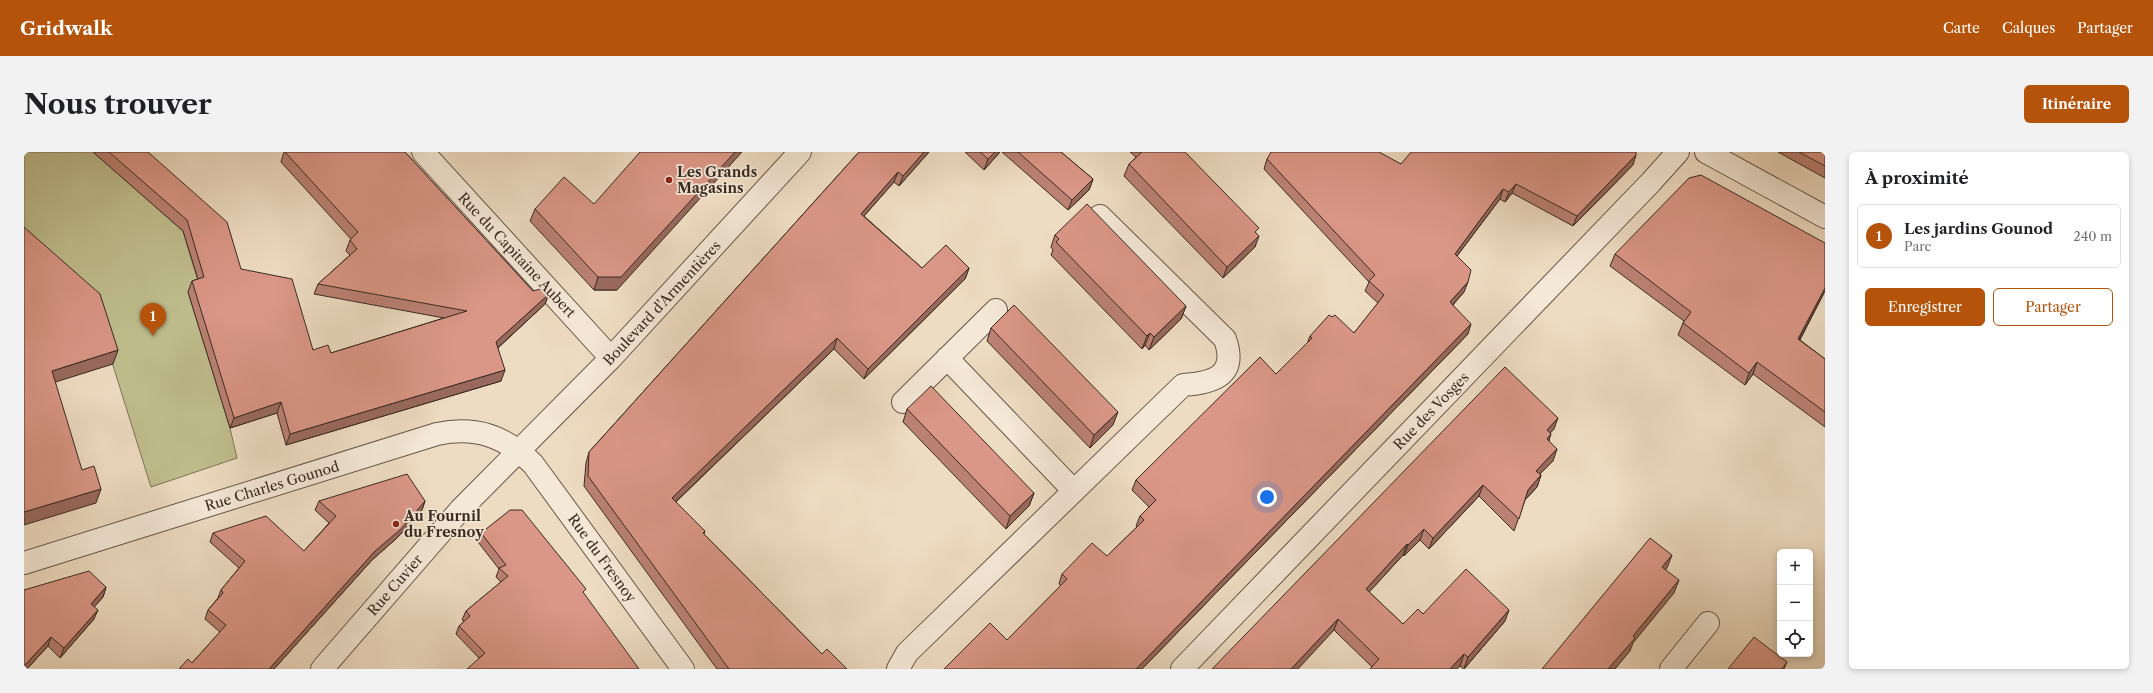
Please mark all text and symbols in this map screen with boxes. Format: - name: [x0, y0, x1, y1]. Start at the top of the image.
- text: Gridwalk: [20, 17, 113, 40]
- text: Carte: [1943, 19, 1980, 37]
- text: Calques: [2002, 19, 2055, 37]
- text: Partager: [2077, 19, 2133, 37]
- button: Itinéraire: [2024, 85, 2129, 123]
- text: Nous trouver: [24, 87, 212, 121]
- place label: Les Grands Magasins: [677, 163, 757, 197]
- text: À proximité: [1865, 168, 1969, 188]
- marker: Les Grands Magasins: [664, 175, 674, 185]
- street label: Rue du Capitaine Aubert: [454, 189, 580, 321]
- text: Les jardins Gounod: [1904, 219, 2053, 238]
- text: 1: [1876, 228, 1882, 244]
- text: 240 m: [2073, 228, 2112, 244]
- street label: Boulevard d'Armentières: [599, 237, 725, 369]
- text: Parc: [1904, 238, 1931, 254]
- button: Enregistrer: [1865, 288, 1985, 326]
- button: Partager: [1993, 288, 2113, 326]
- pin: 1: [140, 303, 166, 336]
- street label: Rue des Vosges: [1389, 368, 1473, 454]
- street label: Rue Charles Gounod: [203, 457, 342, 515]
- your location: [1257, 487, 1277, 507]
- place label: Au Fournil du Fresnoy: [403, 507, 484, 541]
- street label: Rue du Fresnoy: [564, 510, 640, 606]
- marker: Au Fournil du Fresnoy: [391, 519, 401, 529]
- map controls: [1777, 549, 1813, 657]
- button: +: [1777, 549, 1813, 585]
- street label: Rue Cuvier: [364, 551, 427, 619]
- button: −: [1777, 585, 1813, 621]
- button: locate: [1777, 621, 1813, 657]

